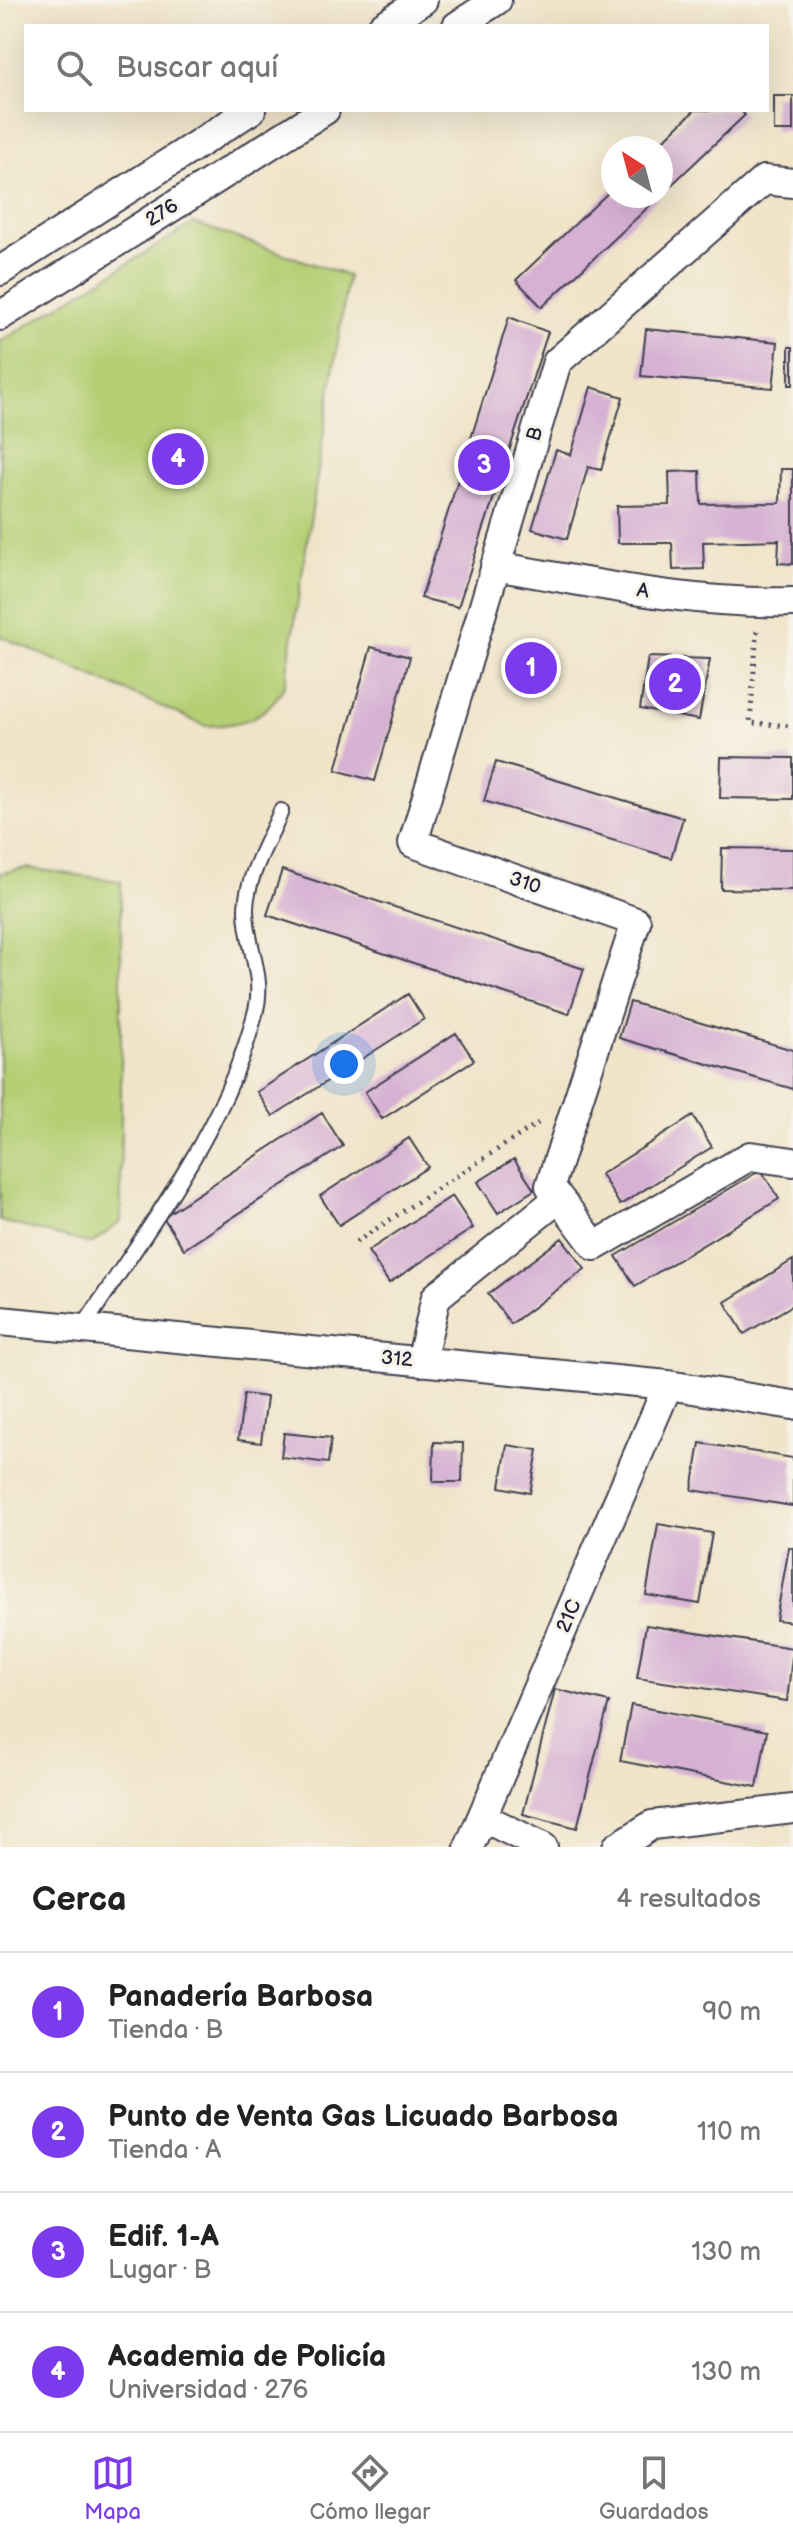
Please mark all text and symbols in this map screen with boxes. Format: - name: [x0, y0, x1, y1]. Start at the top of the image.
- search box: [24, 24, 769, 112]
- icon: search: [52, 46, 96, 90]
- text: Buscar aquí: [116, 50, 278, 86]
- north arrow: [601, 136, 673, 208]
- street label: 276: [141, 194, 183, 232]
- street label: B: [522, 424, 549, 444]
- pin: 4: [152, 429, 204, 489]
- pin: 3: [458, 435, 510, 495]
- street label: A: [635, 578, 651, 604]
- pin: 1: [505, 638, 557, 698]
- pin: 2: [649, 654, 701, 714]
- street label: 310: [506, 866, 544, 900]
- your location: [324, 1044, 364, 1084]
- street label: 312: [380, 1346, 414, 1372]
- street label: 21C: [551, 1596, 587, 1636]
- text: Cerca: [32, 1879, 127, 1920]
- text: 4 resultados: [616, 1884, 761, 1915]
- text: Panadería Barbosa: [108, 1979, 373, 2015]
- text: 1: [53, 1997, 63, 2028]
- text: 90 m: [702, 1997, 761, 2028]
- text: Tienda · B: [108, 2015, 223, 2046]
- text: Punto de Venta Gas Licuado Barbosa: [108, 2099, 619, 2135]
- text: 2: [50, 2117, 66, 2148]
- text: 110 m: [697, 2117, 761, 2148]
- text: Tienda · A: [108, 2135, 221, 2166]
- text: Edif. 1-A: [108, 2219, 219, 2255]
- text: 3: [50, 2237, 66, 2268]
- text: 130 m: [691, 2237, 761, 2268]
- text: Lugar · B: [108, 2255, 211, 2286]
- text: Academia de Policía: [108, 2339, 386, 2375]
- text: 4: [50, 2357, 66, 2388]
- text: 130 m: [691, 2357, 761, 2388]
- text: Universidad · 276: [108, 2375, 308, 2406]
- tab: Mapa: [84, 2451, 141, 2526]
- tab: Cómo llegar: [310, 2451, 430, 2526]
- tab: Guardados: [599, 2451, 709, 2526]

